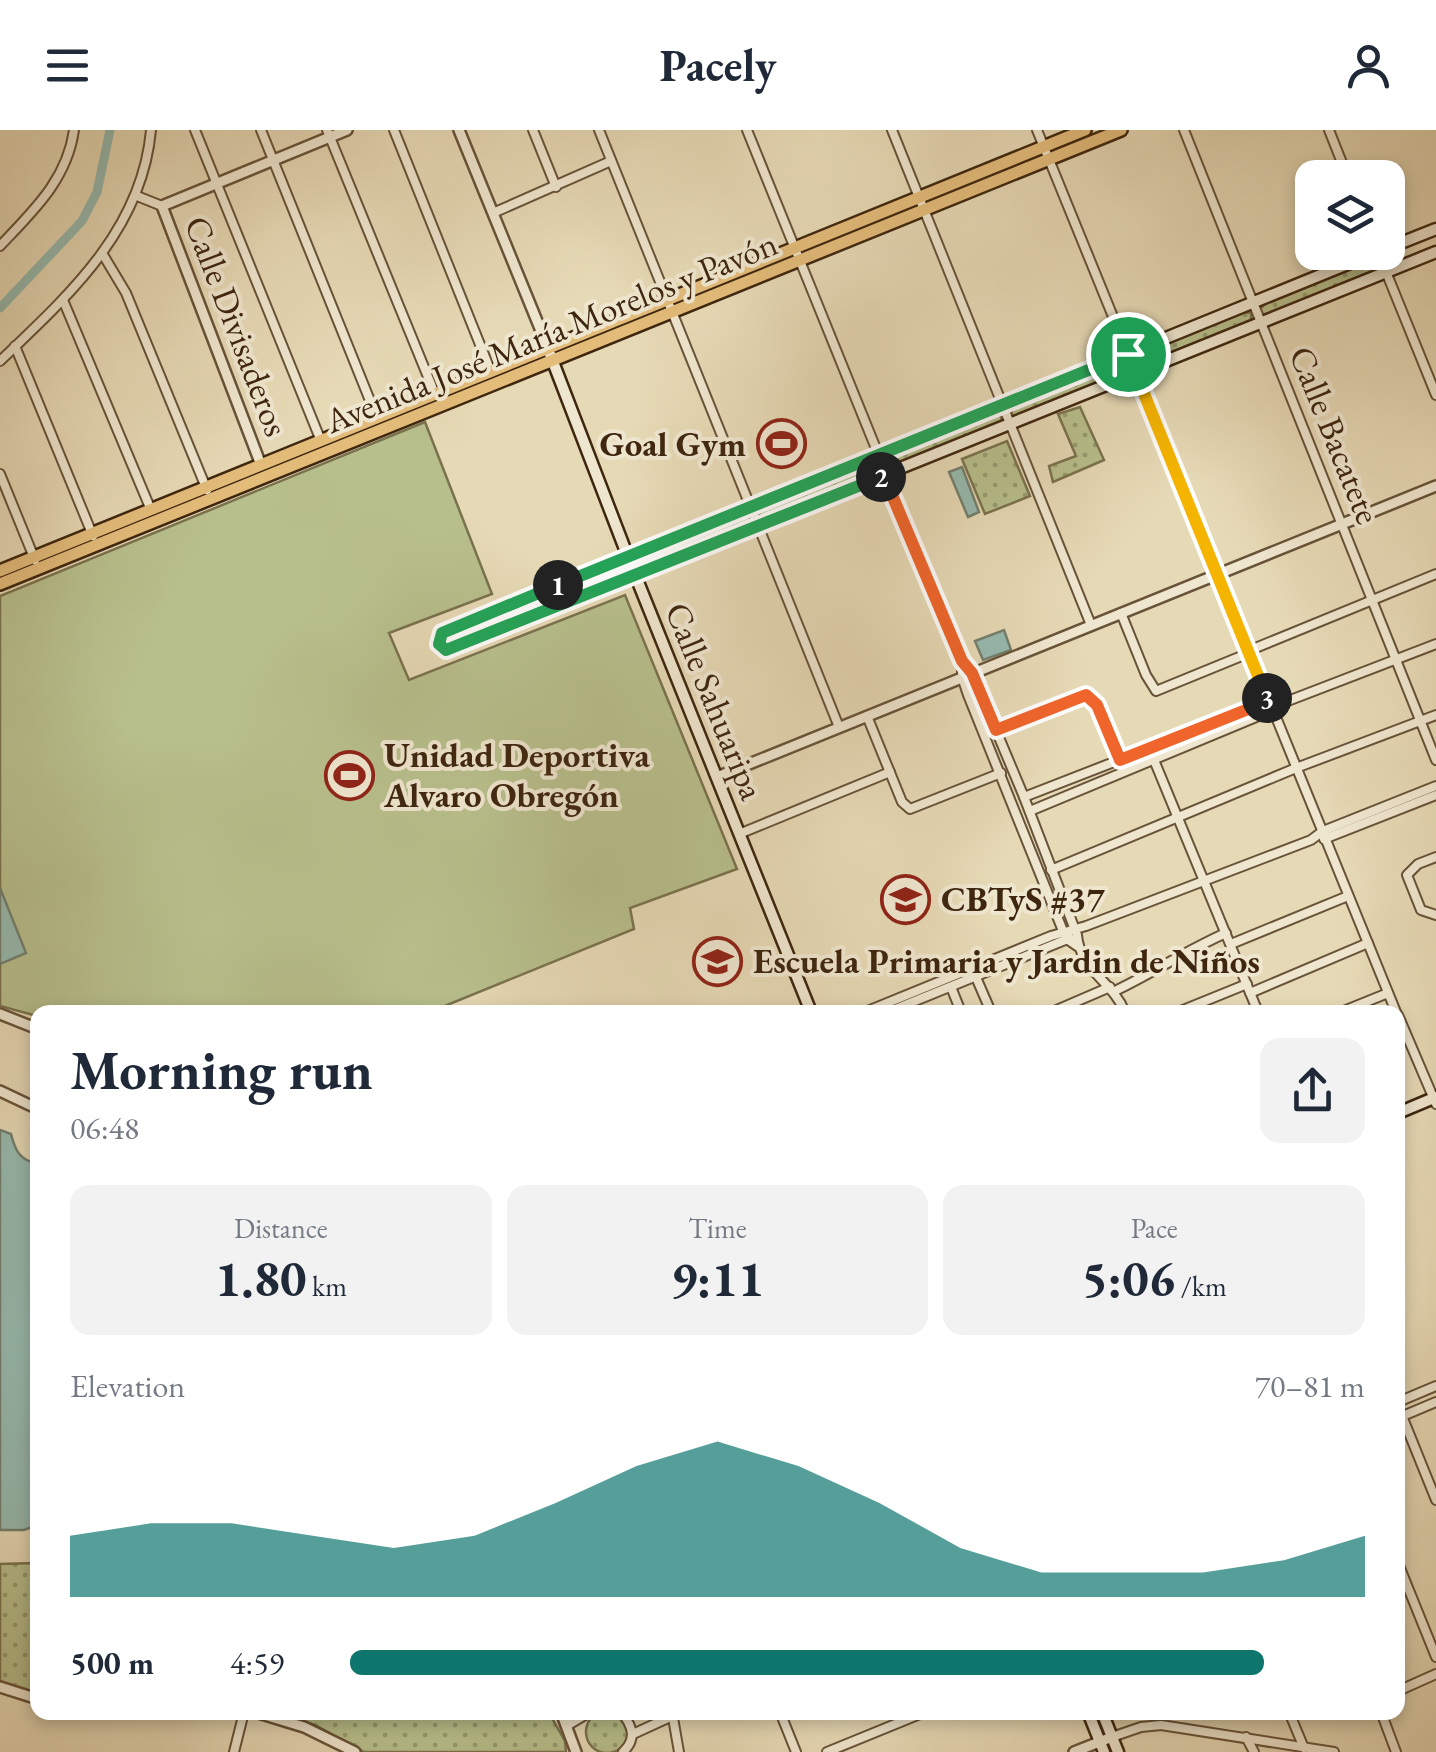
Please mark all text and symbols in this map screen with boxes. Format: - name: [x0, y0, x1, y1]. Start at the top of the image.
- text: Pacely: [660, 36, 776, 94]
- icon: menu: [40, 38, 95, 93]
- icon: person: [1341, 38, 1396, 93]
- map controls: [1295, 160, 1405, 270]
- button: layers: [1295, 160, 1405, 270]
- street label: Calle Divisaderos: [175, 209, 300, 442]
- street label: Avenida José María Morelos y Pavón: [317, 220, 784, 443]
- pin: [1086, 312, 1171, 397]
- icon: arrive: [1101, 327, 1156, 382]
- street label: Calle Bacatete: [1279, 339, 1391, 530]
- sports icon: Goal Gym: [755, 418, 807, 470]
- place label: Goal Gym: [600, 421, 746, 466]
- pin: 2: [856, 452, 906, 502]
- text: 2: [874, 459, 888, 495]
- pin: 1: [533, 560, 583, 610]
- text: 1: [551, 567, 565, 603]
- street label: Calle Sahuaripa: [656, 596, 775, 806]
- pin: 3: [1242, 673, 1292, 723]
- text: 3: [1260, 680, 1274, 716]
- place label: Unidad Deportiva Alvaro Obregón: [383, 732, 650, 817]
- sports icon: Unidad Deportiva Alvaro Obregón: [323, 749, 375, 801]
- school or university icon: CBTyS #37: [880, 873, 932, 925]
- place label: CBTyS #37: [941, 876, 1105, 921]
- school or university icon: Escuela Primaria y Jardin de Niños: [692, 935, 744, 987]
- place label: Escuela Primaria y Jardin de Niños: [753, 938, 1260, 983]
- text: Morning run: [70, 1034, 373, 1105]
- button: share: [1260, 1038, 1365, 1143]
- text: 06:48: [70, 1107, 139, 1149]
- text: Distance: [234, 1210, 328, 1246]
- text: Time: [688, 1210, 747, 1246]
- text: Pace: [1131, 1210, 1178, 1246]
- text: 1.80: [215, 1246, 306, 1311]
- text: 9:11: [671, 1246, 764, 1311]
- text: 5:06: [1082, 1246, 1175, 1311]
- text: km: [306, 1268, 347, 1304]
- text: /km: [1175, 1268, 1227, 1304]
- text: Elevation: [70, 1365, 185, 1407]
- text: 70–81 m: [1255, 1365, 1365, 1407]
- text: 500 m: [70, 1642, 154, 1684]
- text: 4:59: [230, 1642, 284, 1684]

